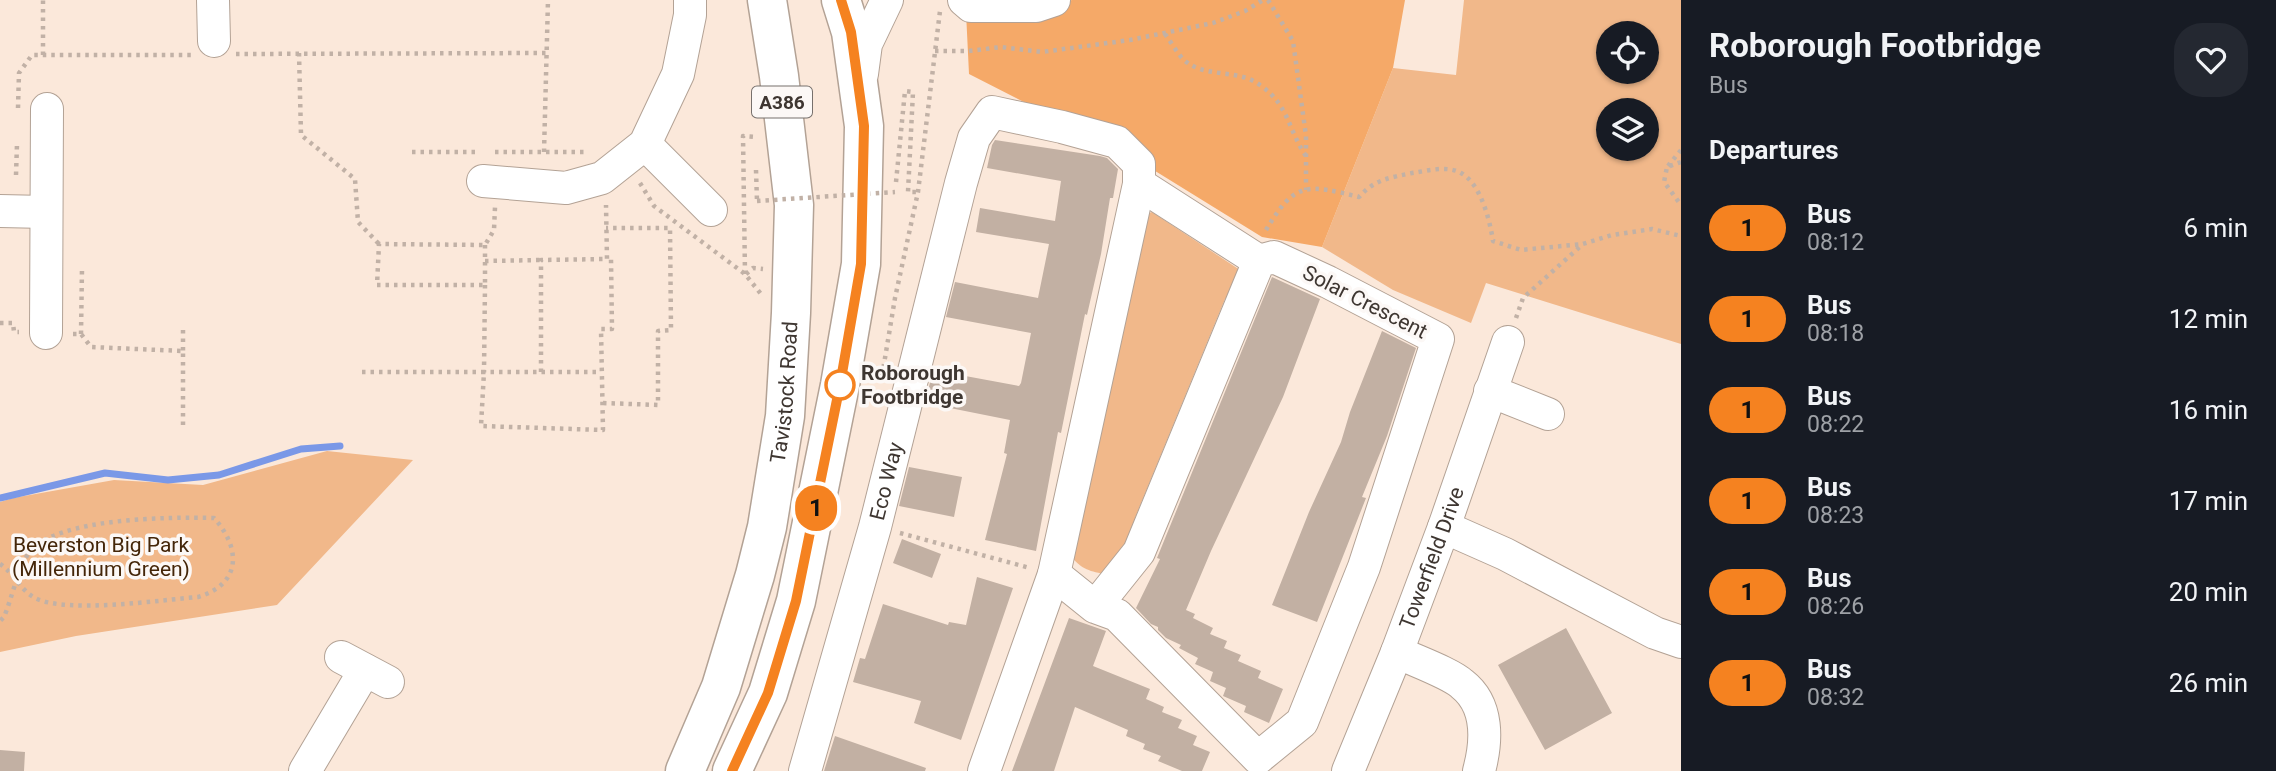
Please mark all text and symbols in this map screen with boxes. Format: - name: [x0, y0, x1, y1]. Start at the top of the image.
- map controls: [1596, 21, 1659, 161]
- button: locate: [1596, 21, 1659, 84]
- button: heart: [2174, 23, 2248, 97]
- text: Roborough Footbridge: [1709, 26, 2041, 65]
- text: Bus: [1709, 72, 1748, 99]
- road number: A386: [752, 86, 812, 118]
- button: layers: [1596, 98, 1659, 161]
- text: Departures: [1709, 135, 1839, 165]
- text: Bus: [1807, 199, 1852, 229]
- text: 6 min: [2183, 213, 2248, 243]
- text: 1: [1741, 214, 1754, 242]
- text: 08:12: [1807, 229, 1864, 256]
- street label: Solar Crescent: [1299, 260, 1431, 344]
- text: Bus: [1807, 290, 1852, 320]
- text: 12 min: [2169, 304, 2248, 334]
- text: 1: [1741, 305, 1754, 333]
- text: 08:18: [1807, 320, 1864, 347]
- street label: Tavistock Road: [766, 321, 802, 465]
- place label: Roborough Footbridge: [861, 361, 965, 409]
- marker: Roborough Footbridge: [825, 370, 855, 400]
- text: Bus: [1807, 381, 1852, 411]
- text: 16 min: [2169, 395, 2248, 425]
- text: 1: [1741, 396, 1754, 424]
- text: 08:22: [1807, 411, 1864, 438]
- street label: Eco Way: [865, 440, 908, 523]
- text: Bus: [1807, 472, 1852, 502]
- street label: Towerfield Drive: [1395, 484, 1469, 632]
- line badge: 1: [793, 485, 839, 531]
- text: 17 min: [2169, 486, 2248, 516]
- text: 1: [1741, 487, 1754, 515]
- text: 1: [809, 494, 823, 522]
- text: 08:23: [1807, 502, 1864, 529]
- park label: Beverston Big Park (Millennium Green): [12, 533, 190, 581]
- text: Bus: [1807, 563, 1852, 593]
- text: 20 min: [2169, 577, 2248, 607]
- text: 1: [1741, 578, 1754, 606]
- text: 08:26: [1807, 593, 1864, 620]
- text: Bus: [1807, 654, 1852, 684]
- text: 26 min: [2169, 668, 2248, 698]
- text: 1: [1741, 669, 1754, 697]
- text: 08:32: [1807, 684, 1864, 711]

